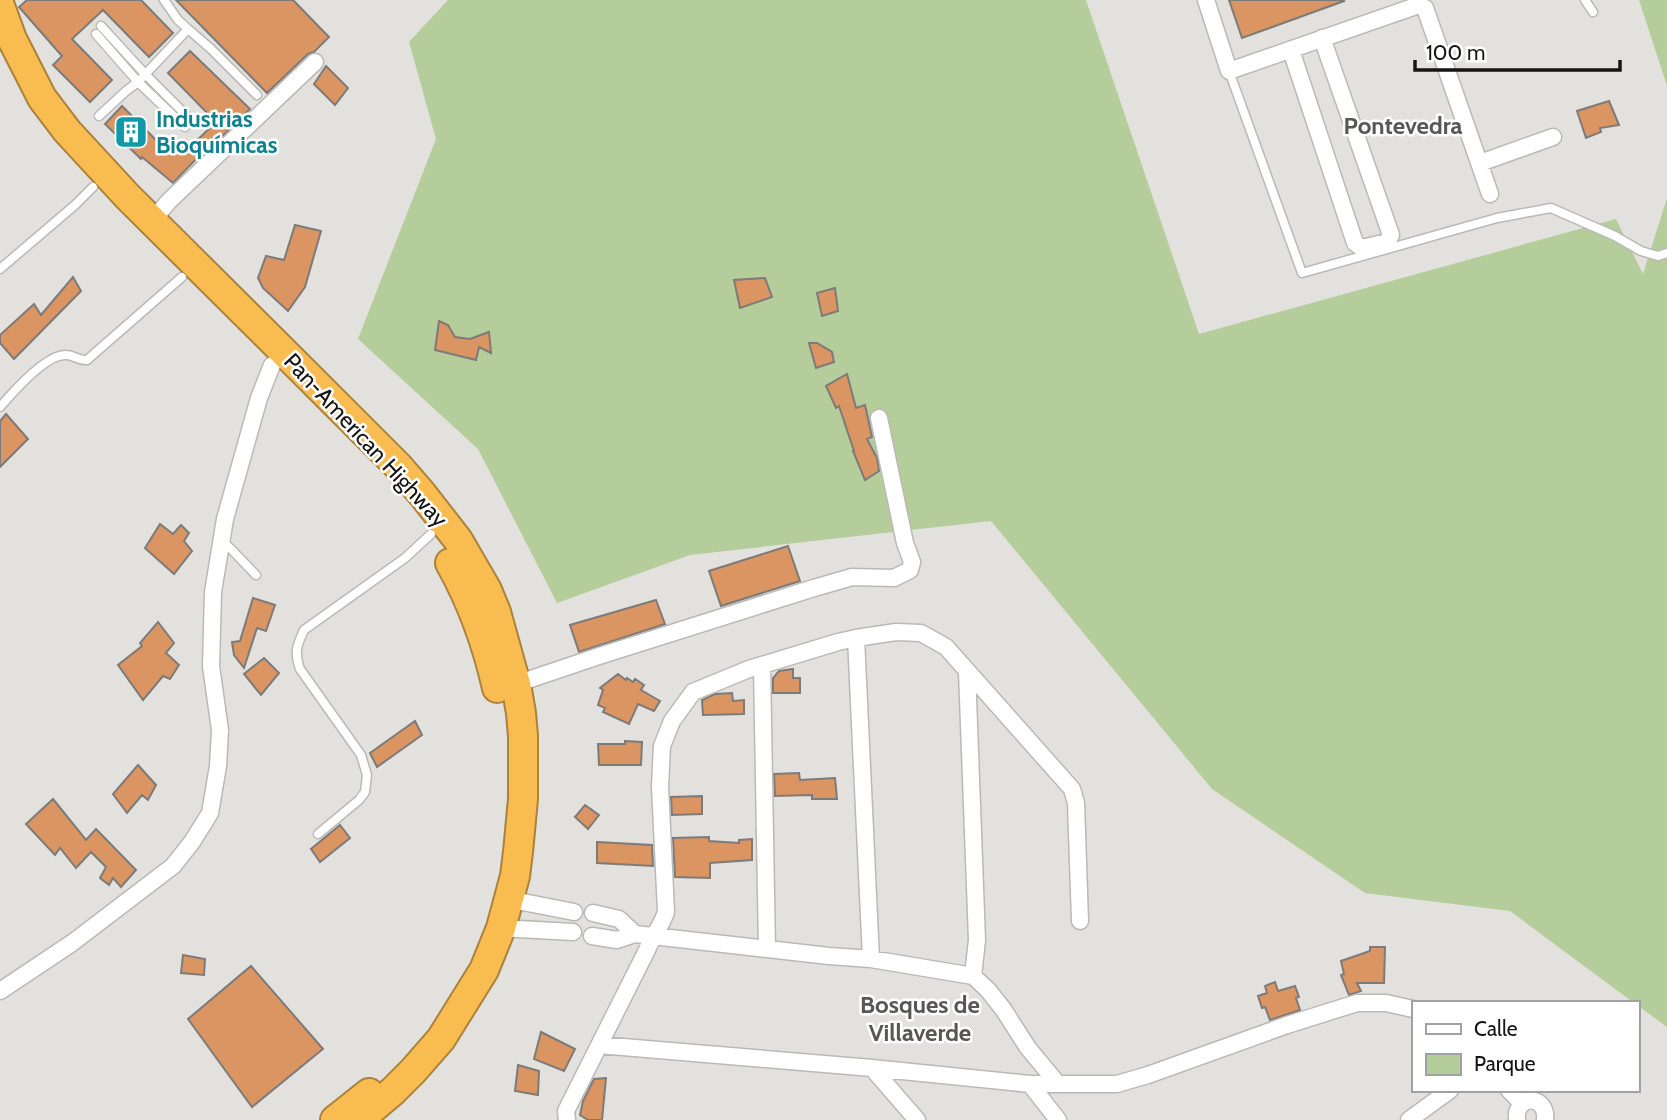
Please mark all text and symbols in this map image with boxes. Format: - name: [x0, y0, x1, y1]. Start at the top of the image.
- scale bar: [1415, 28, 1620, 72]
- text: 100 m: [1426, 40, 1485, 65]
- place label: Industrias Bioquímicas: [156, 105, 278, 159]
- district label: Pontevedra: [1344, 111, 1462, 140]
- building icon: Industrias Bioquímicas: [112, 113, 150, 151]
- street label: Pan-American Highway: [278, 347, 454, 533]
- district label: Bosques de Villaverde: [860, 990, 980, 1047]
- legend: [1412, 1001, 1639, 1092]
- text: Calle: [1474, 1016, 1518, 1041]
- text: Parque: [1474, 1051, 1536, 1076]

